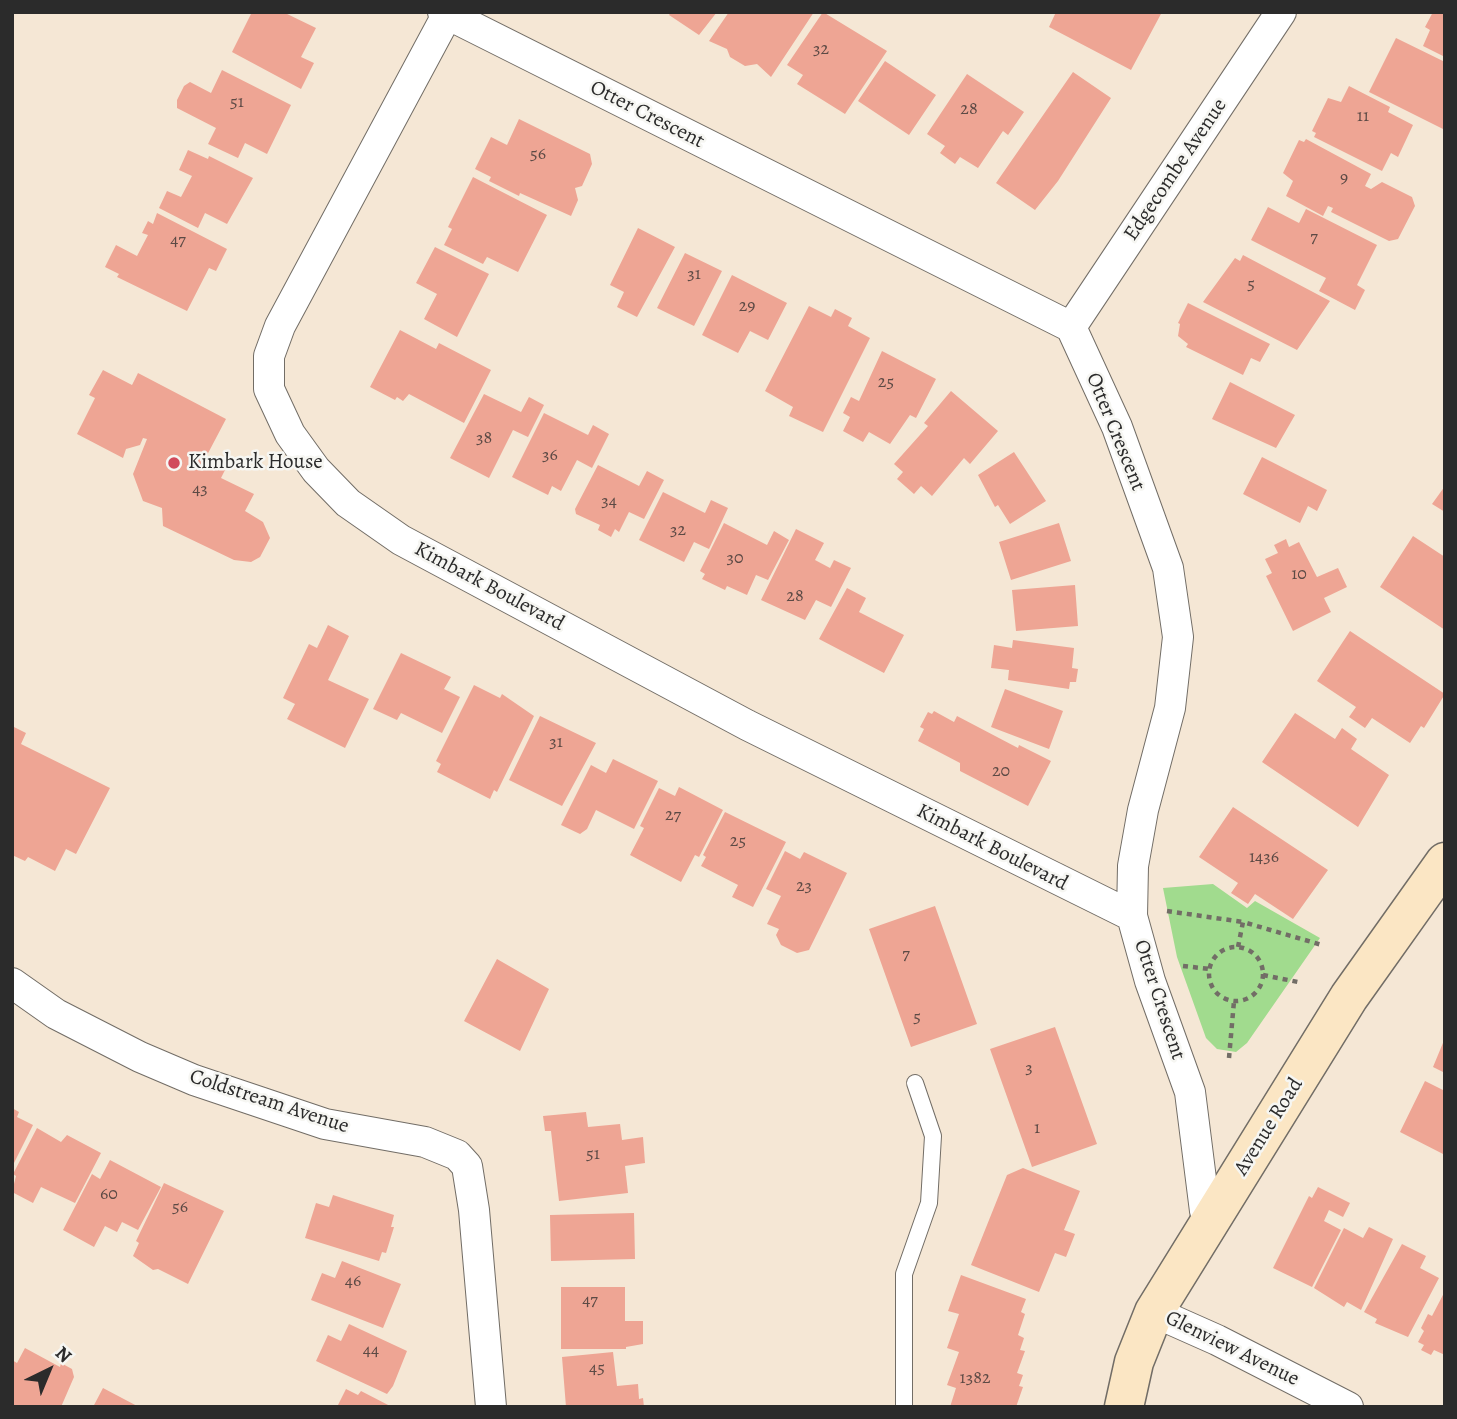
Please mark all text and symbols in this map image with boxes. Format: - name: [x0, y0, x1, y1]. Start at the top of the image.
- house number: 32: [813, 39, 829, 61]
- street label: Otter Crescent: [586, 75, 708, 155]
- house number: 51: [230, 92, 244, 114]
- street label: Edgecombe Avenue: [1119, 94, 1233, 246]
- house number: 28: [960, 99, 978, 121]
- house number: 11: [1357, 106, 1369, 128]
- house number: 56: [530, 144, 546, 166]
- house number: 9: [1340, 168, 1348, 190]
- house number: 7: [1310, 227, 1318, 249]
- house number: 47: [170, 230, 186, 252]
- house number: 31: [687, 264, 701, 286]
- house number: 5: [1247, 274, 1255, 296]
- house number: 29: [739, 296, 755, 318]
- street label: Otter Crescent: [1080, 369, 1150, 495]
- house number: 25: [878, 372, 894, 394]
- house number: 38: [476, 428, 492, 450]
- house number: 36: [542, 445, 558, 467]
- place label: Kimbark House: [188, 450, 323, 476]
- marker: Kimbark House: [166, 455, 182, 471]
- house number: 43: [192, 479, 208, 501]
- house number: 34: [601, 491, 617, 513]
- house number: 32: [670, 520, 686, 542]
- street label: Kimbark Boulevard: [410, 537, 568, 637]
- house number: 30: [726, 548, 744, 570]
- house number: 10: [1291, 564, 1307, 586]
- house number: 28: [786, 586, 804, 608]
- house number: 31: [549, 732, 563, 754]
- house number: 20: [992, 761, 1010, 783]
- street label: Kimbark Boulevard: [912, 799, 1072, 897]
- house number: 27: [665, 805, 681, 827]
- house number: 25: [730, 831, 746, 853]
- house number: 1436: [1249, 847, 1279, 869]
- house number: 23: [796, 876, 812, 898]
- street label: Otter Crescent: [1128, 937, 1190, 1063]
- house number: 7: [902, 944, 910, 966]
- house number: 5: [913, 1007, 921, 1029]
- house number: 3: [1025, 1058, 1033, 1080]
- street label: Coldstream Avenue: [186, 1064, 352, 1140]
- street label: Avenue Road: [1229, 1074, 1309, 1180]
- house number: 1: [1034, 1118, 1040, 1140]
- house number: 51: [586, 1144, 600, 1166]
- house number: 60: [100, 1184, 118, 1206]
- house number: 56: [172, 1197, 188, 1219]
- house number: 46: [345, 1271, 361, 1293]
- house number: 47: [582, 1290, 598, 1312]
- street label: Glenview Avenue: [1161, 1306, 1303, 1392]
- north arrow: [14, 1335, 84, 1405]
- text: N: [49, 1340, 77, 1369]
- house number: 44: [363, 1340, 379, 1362]
- house number: 45: [589, 1358, 605, 1380]
- house number: 1382: [960, 1368, 990, 1390]

